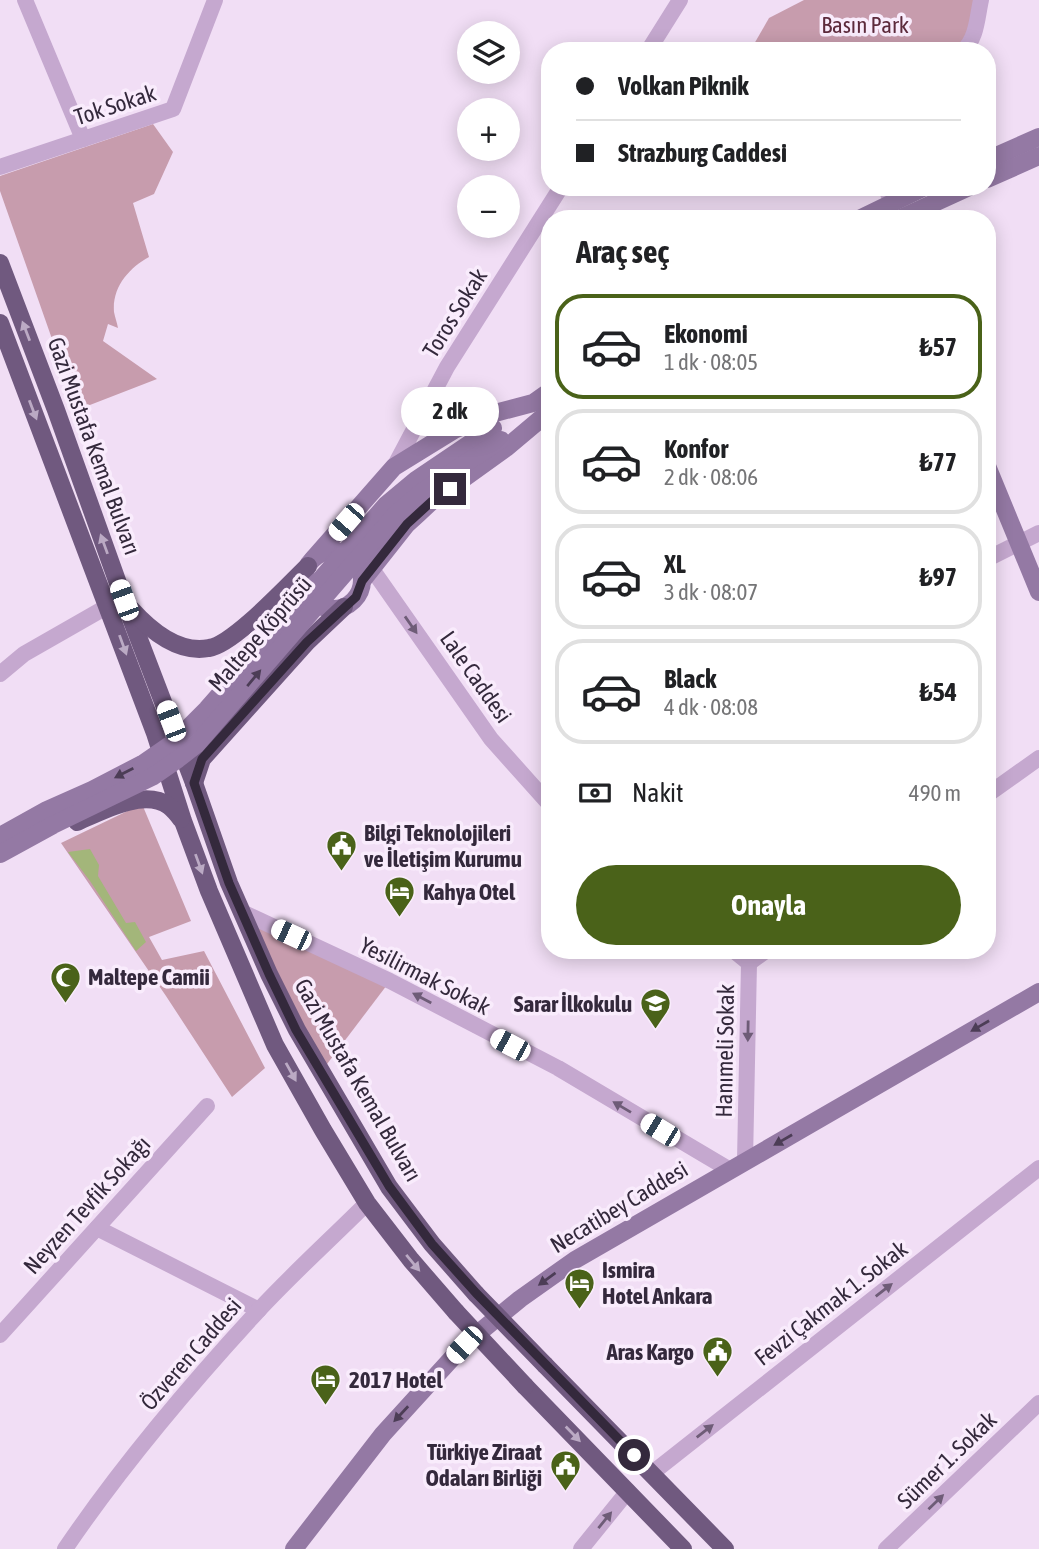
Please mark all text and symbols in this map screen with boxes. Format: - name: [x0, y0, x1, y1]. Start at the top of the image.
- park label: Basın Park: [821, 12, 909, 38]
- map controls: [457, 21, 520, 238]
- button: layers: [457, 21, 520, 84]
- text: Volkan Piknik: [618, 71, 749, 101]
- street label: Tok Sokak: [71, 80, 159, 130]
- button: +: [457, 98, 520, 161]
- text: Strazburg Caddesi: [618, 138, 787, 168]
- button: −: [457, 175, 520, 238]
- text: Araç seç: [576, 233, 669, 270]
- street label: Toros Sokak: [418, 264, 492, 362]
- icon: car: [580, 315, 643, 378]
- text: Ekonomi: [664, 319, 748, 349]
- one-way arrow: [20, 320, 31, 341]
- text: ₺57: [920, 332, 957, 362]
- street label: Gazi Mustafa Kemal Bulvarı: [43, 334, 145, 558]
- text: 1 dk · 08:05: [664, 349, 758, 375]
- callout: 2 dk: [401, 388, 499, 436]
- text: 2 dk: [433, 398, 467, 424]
- one-way arrow: [28, 399, 39, 420]
- icon: car: [580, 430, 643, 493]
- text: Konfor: [664, 434, 728, 464]
- text: ₺77: [920, 447, 957, 477]
- text: 2 dk · 08:06: [664, 464, 758, 490]
- route end: [434, 473, 466, 505]
- car: [325, 499, 368, 545]
- one-way arrow: [98, 534, 109, 555]
- icon: car: [580, 545, 643, 608]
- text: XL: [664, 549, 686, 579]
- text: ₺97: [920, 562, 957, 592]
- street label: Maltepe Köprüsü: [203, 571, 317, 697]
- car: [107, 577, 142, 623]
- text: 3 dk · 08:07: [664, 579, 758, 605]
- one-way arrow: [404, 616, 418, 634]
- street label: Lale Caddesi: [435, 626, 517, 728]
- one-way arrow: [117, 635, 128, 656]
- icon: car: [580, 660, 643, 723]
- text: Black: [664, 664, 716, 694]
- one-way arrow: [246, 670, 261, 687]
- text: ₺54: [920, 677, 957, 707]
- text: 4 dk · 08:08: [664, 694, 758, 720]
- car: [154, 698, 189, 744]
- one-way arrow: [114, 768, 134, 779]
- icon: cash: [576, 774, 614, 812]
- text: Nakit: [632, 778, 684, 808]
- text: 490 m: [909, 780, 961, 806]
- place label: Bilgi Teknolojileri ve İletişim Kurumu: [364, 820, 522, 872]
- public building icon: Bilgi Teknolojileri ve İletişim Kurumu: [324, 829, 358, 873]
- one-way arrow: [194, 853, 205, 874]
- button: Onayla: [576, 865, 961, 945]
- hotel icon: Kahya Otel: [383, 875, 417, 919]
- place label: Kahya Otel: [423, 879, 516, 905]
- car: [268, 917, 315, 953]
- street label: Yesilirmak Sokak: [355, 932, 495, 1020]
- mosque icon: Maltepe Camii: [48, 960, 82, 1004]
- place label: Maltepe Camii: [88, 964, 210, 990]
- street label: Gazi Mustafa Kemal Bulvarı: [289, 974, 427, 1186]
- street label: Hanımeli Sokak: [711, 984, 739, 1118]
- school or university icon: Sarar İlkokulu: [638, 987, 672, 1031]
- place label: Sarar İlkokulu: [514, 991, 632, 1017]
- one-way arrow: [412, 993, 432, 1004]
- one-way arrow: [742, 1020, 754, 1042]
- one-way arrow: [970, 1020, 989, 1032]
- car: [487, 1026, 534, 1064]
- one-way arrow: [284, 1062, 296, 1082]
- one-way arrow: [613, 1100, 632, 1113]
- car: [637, 1110, 684, 1150]
- street label: Neyzen Tevfik Sokağı: [19, 1131, 155, 1279]
- one-way arrow: [773, 1133, 792, 1146]
- street label: Necatibey Caddesi: [546, 1156, 692, 1258]
- street label: Fevzi Çakmak 1. Sokak: [750, 1235, 912, 1371]
- one-way arrow: [406, 1253, 421, 1271]
- place label: Ismira Hotel Ankara: [602, 1257, 713, 1309]
- hotel icon: Ismira Hotel Ankara: [562, 1266, 596, 1310]
- one-way arrow: [538, 1272, 556, 1286]
- one-way arrow: [874, 1283, 892, 1298]
- street label: Özveren Caddesi: [135, 1293, 247, 1415]
- car: [442, 1322, 487, 1368]
- public building icon: Aras Kargo: [700, 1335, 734, 1379]
- place label: Aras Kargo: [606, 1339, 694, 1365]
- hotel icon: 2017 Hotel: [309, 1363, 343, 1407]
- place label: 2017 Hotel: [349, 1367, 443, 1393]
- one-way arrow: [393, 1405, 409, 1422]
- street label: Sümer 1. Sokak: [892, 1406, 1002, 1514]
- one-way arrow: [696, 1425, 714, 1439]
- one-way arrow: [564, 1426, 581, 1443]
- place label: Türkiye Ziraat Odaları Birliği: [425, 1439, 542, 1491]
- route start: [618, 1439, 650, 1471]
- public building icon: Türkiye Ziraat Odaları Birliği: [548, 1448, 582, 1492]
- one-way arrow: [927, 1493, 944, 1510]
- one-way arrow: [597, 1511, 612, 1529]

